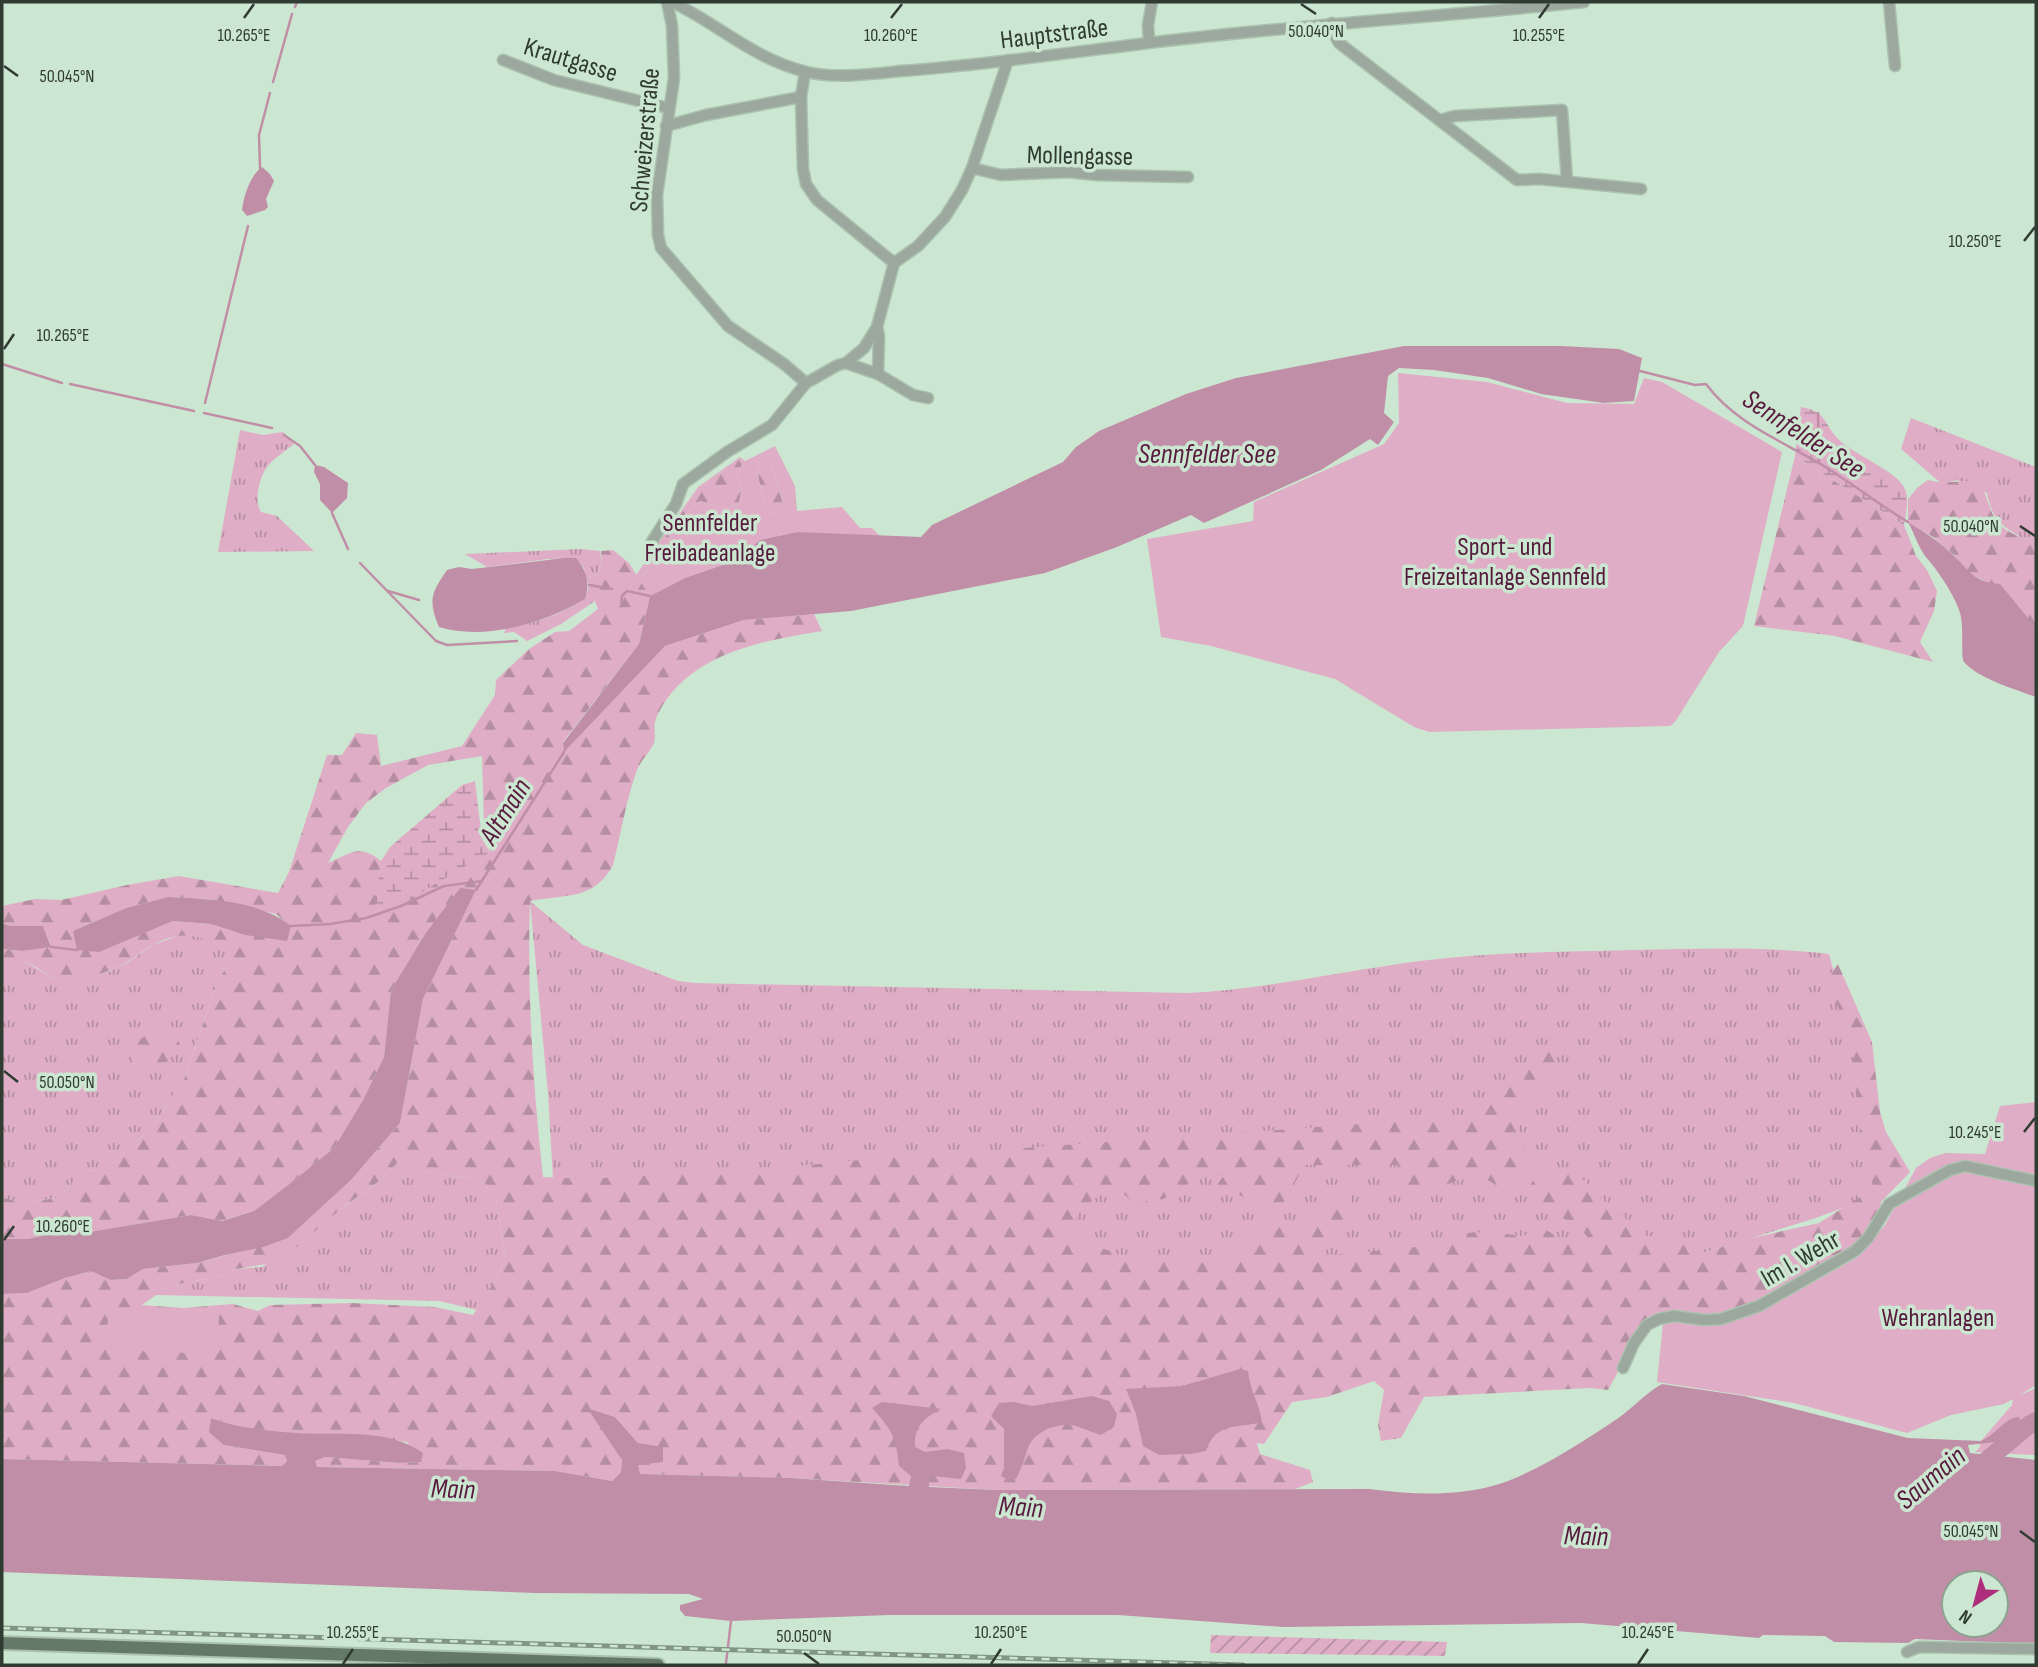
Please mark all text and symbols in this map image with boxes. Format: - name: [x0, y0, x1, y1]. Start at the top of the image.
- street label: Hauptstraße: [999, 13, 1110, 56]
- text: 50.040°N: [1288, 21, 1344, 42]
- text: 10.265°E: [217, 25, 271, 46]
- text: 10.260°E: [864, 25, 918, 46]
- text: 10.255°E: [1513, 25, 1565, 46]
- street label: Krautgasse: [520, 32, 621, 89]
- text: 50.045°N: [40, 66, 94, 87]
- street label: Schweizerstraße: [624, 67, 667, 214]
- street label: Mollengasse: [1027, 140, 1133, 173]
- text: 10.250°E: [1948, 231, 2002, 252]
- text: 10.265°E: [36, 325, 90, 346]
- water label: Sennfelder See: [1736, 383, 1870, 486]
- water label: Sennfelder See: [1138, 438, 1276, 471]
- park label: Sennfelder Freibadeanlage: [645, 508, 775, 569]
- text: 50.040°N: [1943, 516, 1999, 537]
- park label: Sport- und Freizeitanlage Sennfeld: [1404, 532, 1606, 593]
- water label: Altmain: [472, 773, 538, 852]
- text: 50.050°N: [39, 1072, 95, 1093]
- text: 10.245°E: [1949, 1122, 2001, 1143]
- text: 10.260°E: [36, 1216, 90, 1237]
- street label: Im I. Wehr: [1756, 1224, 1846, 1294]
- park label: Wehranlagen: [1882, 1303, 1994, 1334]
- water label: Saumain: [1890, 1440, 1973, 1517]
- water label: Main: [430, 1472, 476, 1507]
- water label: Main: [998, 1489, 1044, 1526]
- water label: Main: [1563, 1519, 1609, 1554]
- text: 50.045°N: [1944, 1521, 1998, 1542]
- north arrow: [1940, 1569, 2010, 1639]
- text: N: [1955, 1604, 1977, 1629]
- text: 10.255°E: [327, 1622, 379, 1643]
- text: 10.250°E: [974, 1622, 1028, 1643]
- text: 10.245°E: [1622, 1622, 1674, 1643]
- text: 50.050°N: [776, 1626, 832, 1647]

